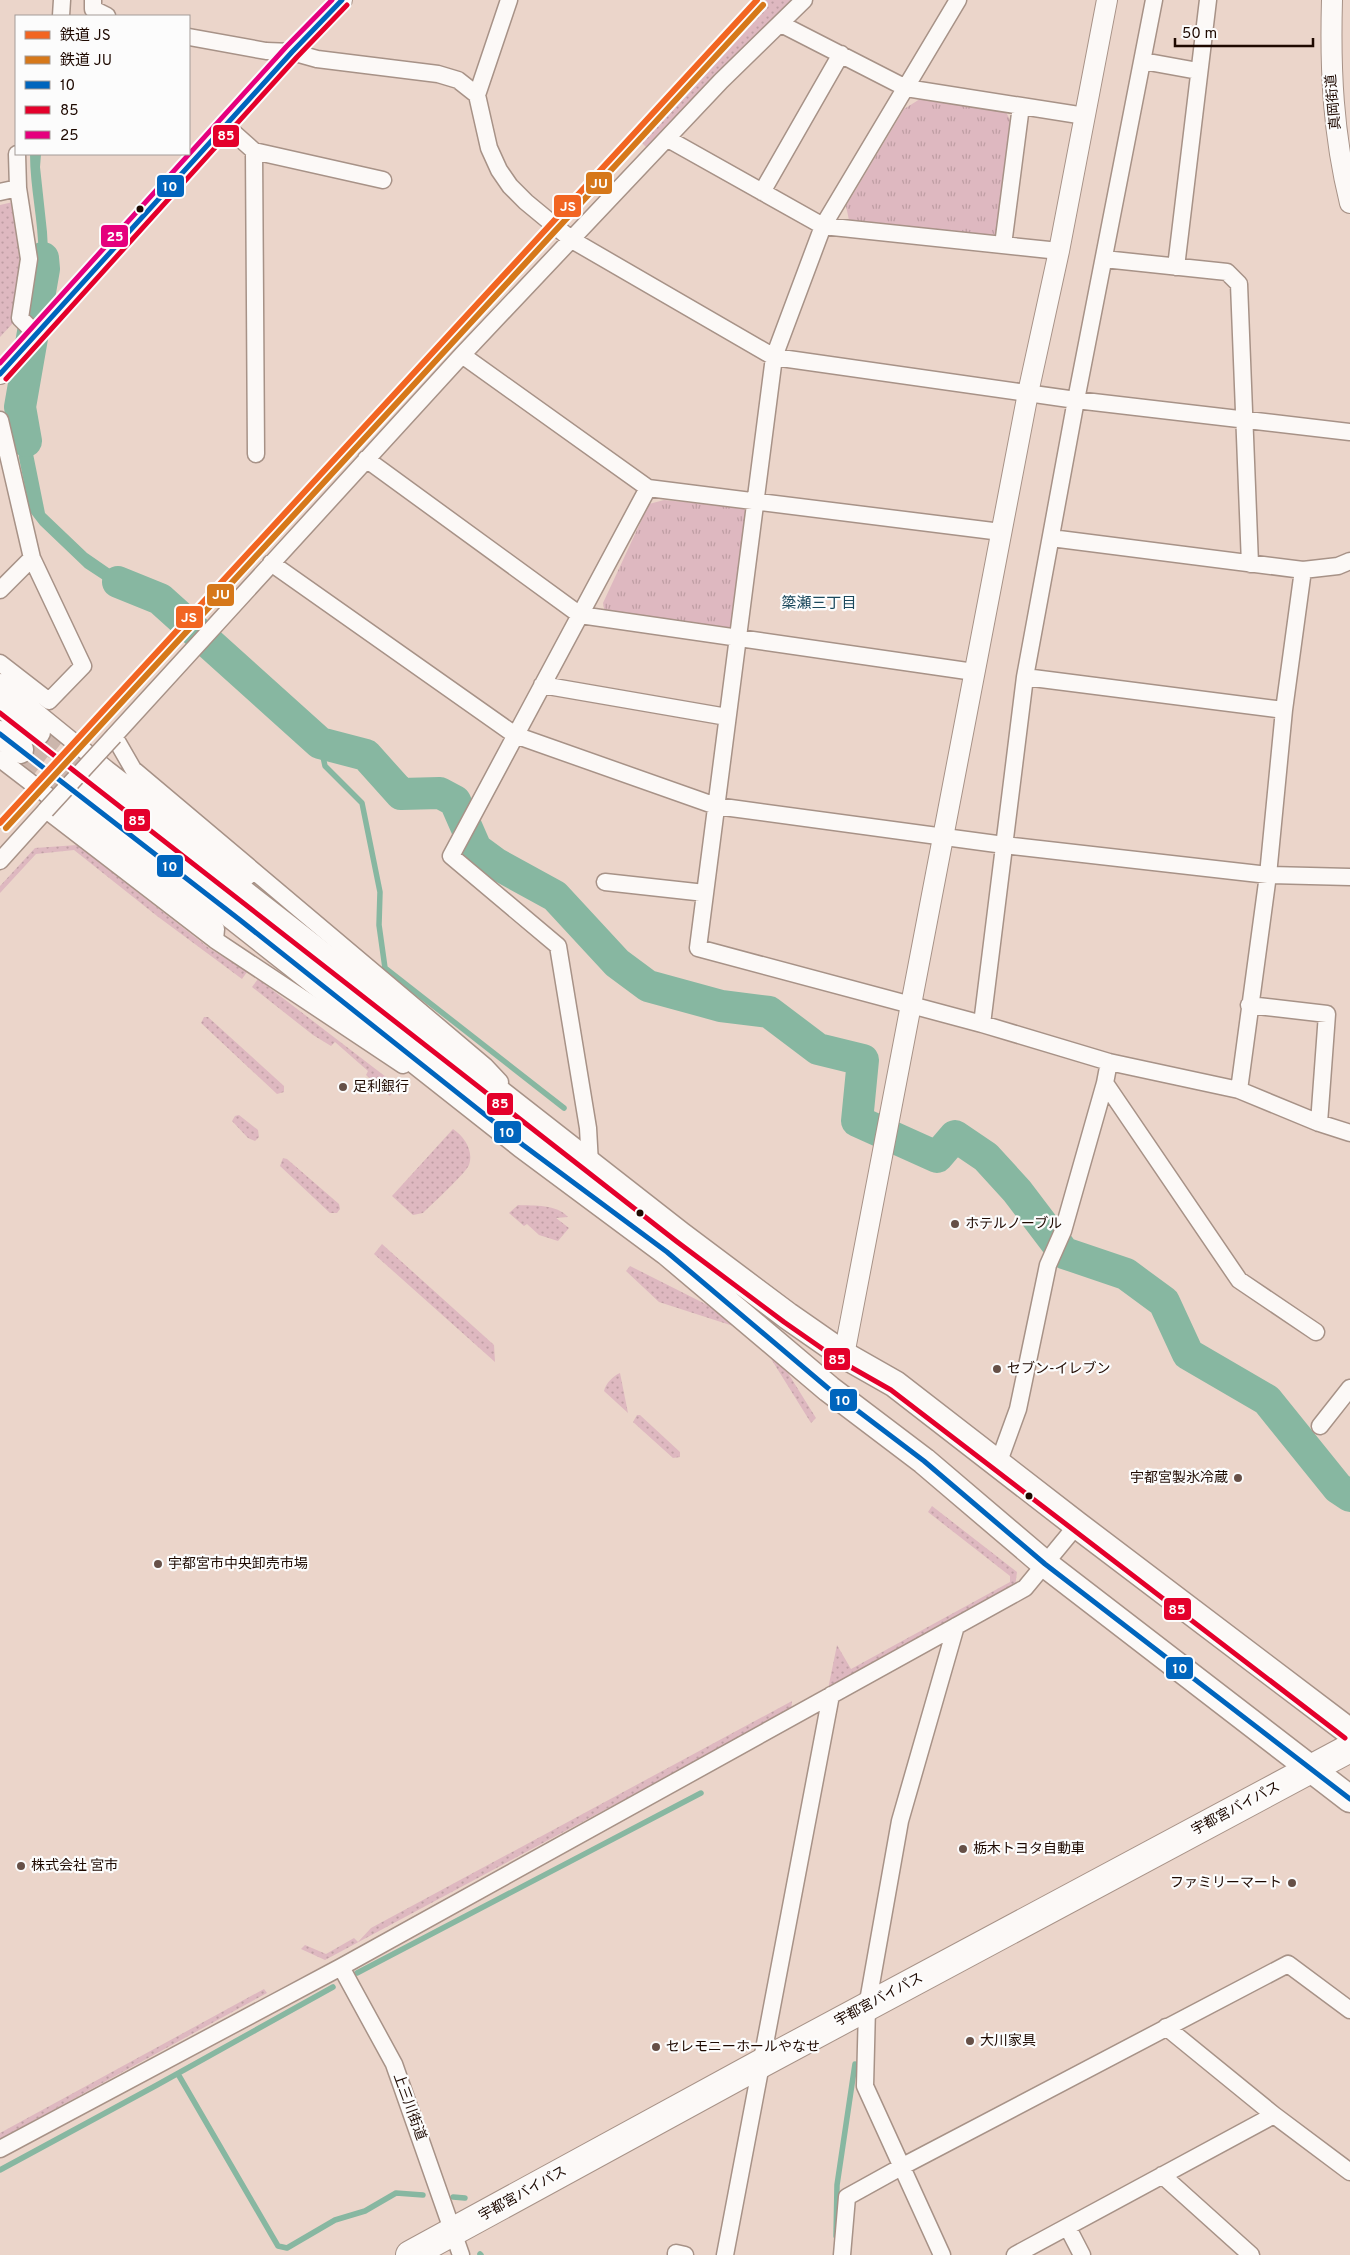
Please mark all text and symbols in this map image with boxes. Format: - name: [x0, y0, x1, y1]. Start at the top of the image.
- legend: [15, 15, 190, 155]
- scale bar: [1175, 15, 1312, 47]
- text: 50 m: [1182, 25, 1217, 44]
- text: 鉄道 JS: [60, 27, 111, 46]
- text: 鉄道 JU: [60, 52, 112, 71]
- street label: 真岡街道: [1323, 73, 1345, 131]
- text: 10: [60, 77, 75, 96]
- text: 85: [60, 102, 78, 121]
- line badge: 85: [212, 124, 240, 148]
- text: 25: [60, 127, 79, 146]
- text: 85: [217, 128, 235, 145]
- line badge: JU: [585, 171, 613, 195]
- line badge: 10: [156, 174, 185, 198]
- text: JU: [590, 176, 608, 193]
- text: 10: [163, 179, 177, 196]
- line badge: JS: [553, 194, 582, 218]
- text: JS: [560, 199, 576, 216]
- unlabelled marker: [135, 204, 145, 214]
- line badge: 25: [100, 224, 129, 248]
- text: 25: [106, 229, 124, 246]
- line badge: JU: [206, 583, 235, 607]
- text: JU: [212, 587, 230, 604]
- district label: 簗瀬三丁目: [781, 595, 857, 614]
- line badge: JS: [175, 605, 204, 629]
- text: JS: [181, 610, 197, 627]
- line badge: 85: [123, 808, 151, 832]
- text: 85: [128, 813, 146, 830]
- line badge: 10: [156, 854, 184, 878]
- text: 10: [163, 859, 177, 876]
- place label: 足利銀行: [353, 1079, 409, 1096]
- marker: 足利銀行: [337, 1081, 349, 1093]
- line badge: 85: [486, 1092, 514, 1116]
- text: 85: [491, 1096, 509, 1113]
- line badge: 10: [493, 1120, 522, 1144]
- text: 10: [500, 1125, 514, 1142]
- unlabelled marker: [635, 1208, 645, 1218]
- place label: ホテルノーブル: [965, 1215, 1062, 1233]
- marker: ホテルノーブル: [949, 1218, 961, 1230]
- line badge: 85: [823, 1347, 851, 1371]
- text: 85: [828, 1352, 846, 1369]
- place label: セブン-イレブン: [1007, 1360, 1111, 1378]
- marker: セブン-イレブン: [991, 1363, 1003, 1375]
- line badge: 10: [829, 1388, 858, 1412]
- text: 10: [836, 1393, 850, 1410]
- place label: 宇都宮製氷冷蔵: [1130, 1470, 1228, 1487]
- marker: 宇都宮製氷冷蔵: [1232, 1472, 1244, 1484]
- unlabelled marker: [1024, 1491, 1034, 1501]
- place label: 宇都宮市中央卸売市場: [168, 1556, 308, 1573]
- marker: 宇都宮市中央卸売市場: [152, 1558, 164, 1570]
- line badge: 85: [1163, 1597, 1192, 1621]
- text: 85: [1168, 1602, 1186, 1619]
- line badge: 10: [1165, 1656, 1194, 1680]
- text: 10: [1173, 1661, 1187, 1678]
- street label: 宇都宮バイパス: [1189, 1779, 1283, 1839]
- place label: 栃木トヨタ自動車: [973, 1841, 1085, 1858]
- marker: 栃木トヨタ自動車: [957, 1843, 969, 1855]
- place label: 株式会社 宮市: [31, 1858, 118, 1875]
- marker: 株式会社 宮市: [15, 1860, 27, 1872]
- place label: ファミリーマート: [1170, 1875, 1282, 1892]
- marker: ファミリーマート: [1286, 1877, 1298, 1889]
- street label: 宇都宮バイパス: [832, 1970, 926, 2030]
- place label: 大川家具: [980, 2033, 1036, 2050]
- marker: 大川家具: [964, 2035, 976, 2047]
- place label: セレモニーホールやなせ: [666, 2039, 820, 2056]
- marker: セレモニーホールやなせ: [650, 2041, 662, 2053]
- street label: 上三川街道: [389, 2071, 429, 2143]
- street label: 宇都宮バイパス: [476, 2163, 570, 2225]

